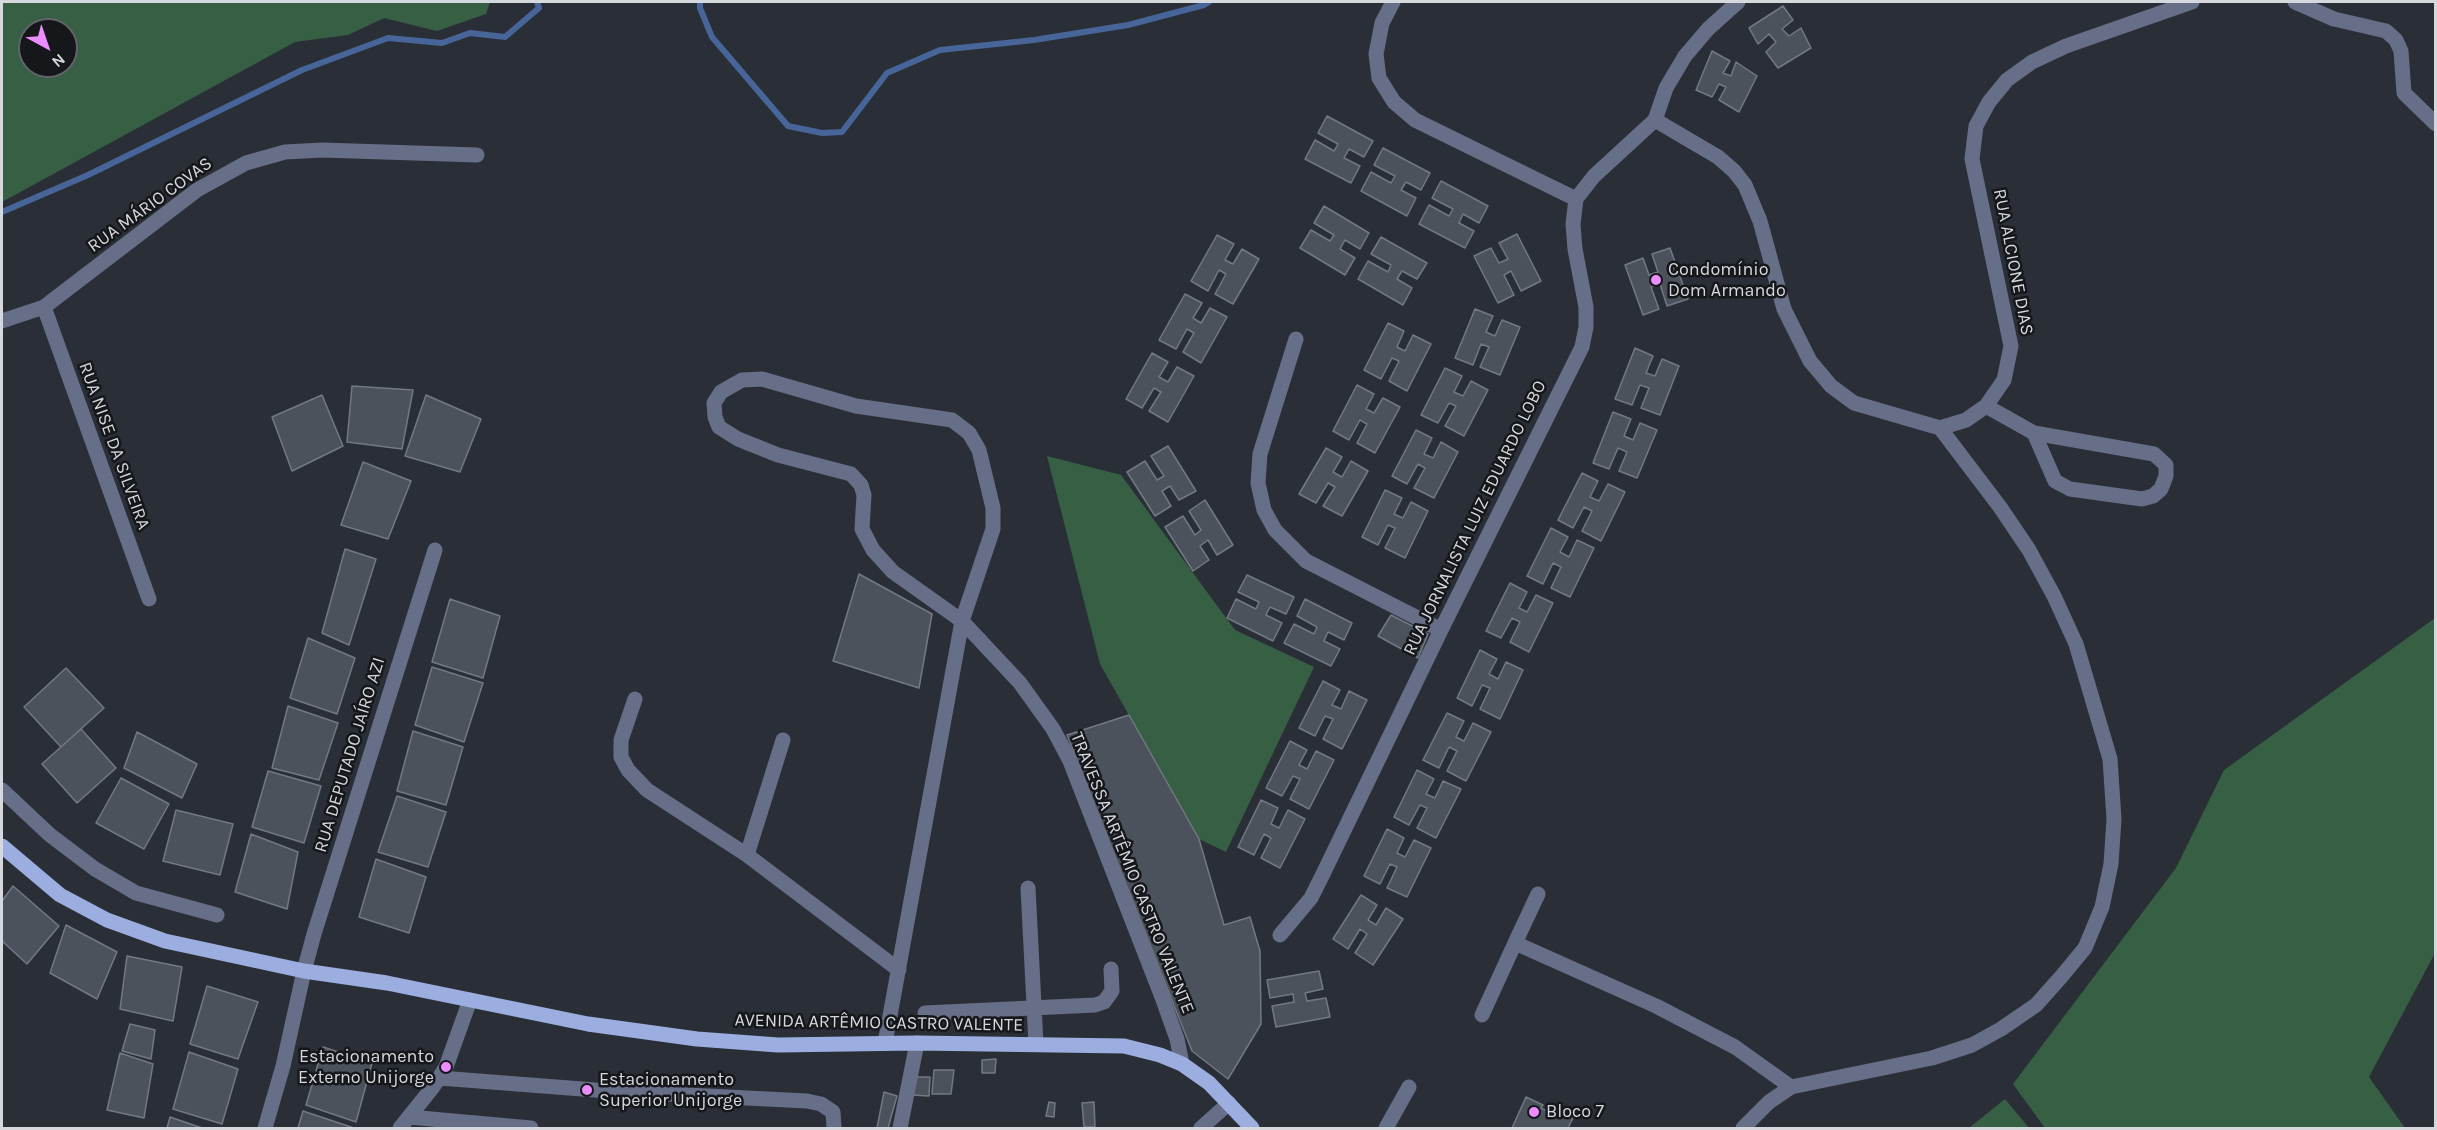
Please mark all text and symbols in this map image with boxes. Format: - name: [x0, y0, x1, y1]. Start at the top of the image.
- north arrow: [18, 18, 78, 78]
- text: N: [48, 50, 69, 72]
- street label: RUA MÁRIO COVAS: [84, 153, 216, 257]
- street label: RUA ALCIONE DIAS: [1988, 187, 2038, 337]
- place label: Condomínio Dom Armando: [1668, 259, 1786, 302]
- marker: Condomínio Dom Armando: [1649, 273, 1663, 287]
- street label: RUA NISE DA SILVEIRA: [74, 359, 154, 533]
- street label: RUA JORNALISTA LUIZ EDUARDO LOBO: [1399, 377, 1551, 659]
- street label: RUA DEPUTADO JAÍRO AZI: [310, 655, 390, 855]
- street label: TRAVESSA ARTÊMIO CASTRO VALENTE: [1066, 729, 1198, 1017]
- street label: AVENIDA ARTÊMIO CASTRO VALENTE: [735, 1010, 1023, 1036]
- place label: Estacionamento Externo Unijorge: [298, 1046, 434, 1088]
- marker: Estacionamento Externo Unijorge: [439, 1060, 453, 1074]
- place label: Estacionamento Superior Unijorge: [599, 1069, 742, 1112]
- marker: Estacionamento Superior Unijorge: [580, 1083, 594, 1097]
- place label: Bloco 7: [1546, 1101, 1604, 1123]
- marker: Bloco 7: [1527, 1105, 1541, 1119]

